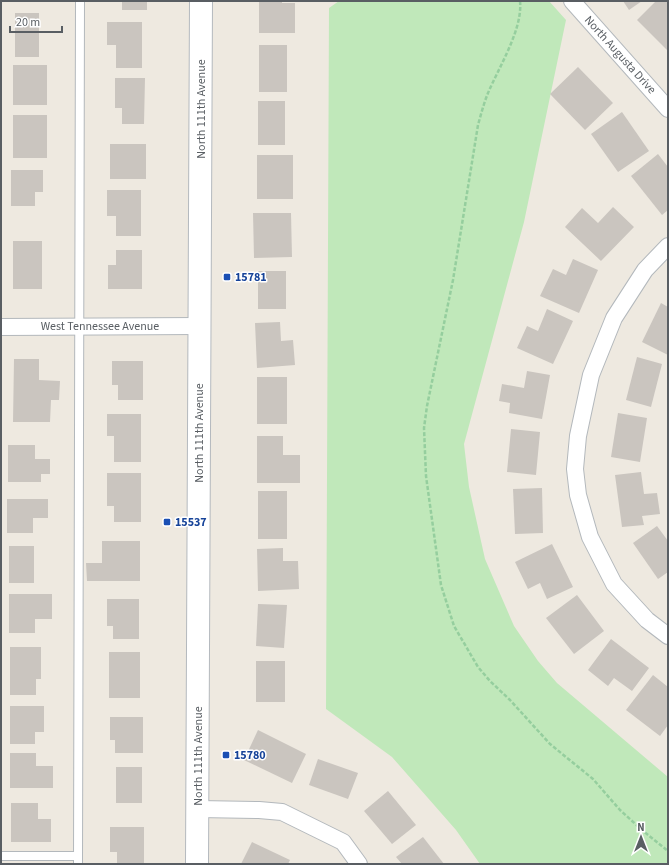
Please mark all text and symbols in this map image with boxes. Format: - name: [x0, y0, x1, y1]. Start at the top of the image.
- scale bar: [10, 8, 62, 34]
- street label: North Augusta Drive: [580, 12, 660, 98]
- text: 20 m: [16, 14, 40, 31]
- street label: North 111th Avenue: [193, 59, 210, 159]
- place label: 15781: [235, 269, 267, 286]
- marker: 15781: [222, 272, 232, 282]
- street label: West Tennessee Avenue: [41, 318, 159, 335]
- street label: North 111th Avenue: [191, 383, 208, 483]
- place label: 15537: [175, 514, 207, 531]
- marker: 15537: [162, 517, 172, 527]
- street label: North 111th Avenue: [190, 706, 207, 806]
- place label: 15780: [234, 747, 266, 764]
- marker: 15780: [221, 750, 231, 760]
- north arrow: [621, 817, 661, 857]
- text: N: [637, 820, 645, 835]

